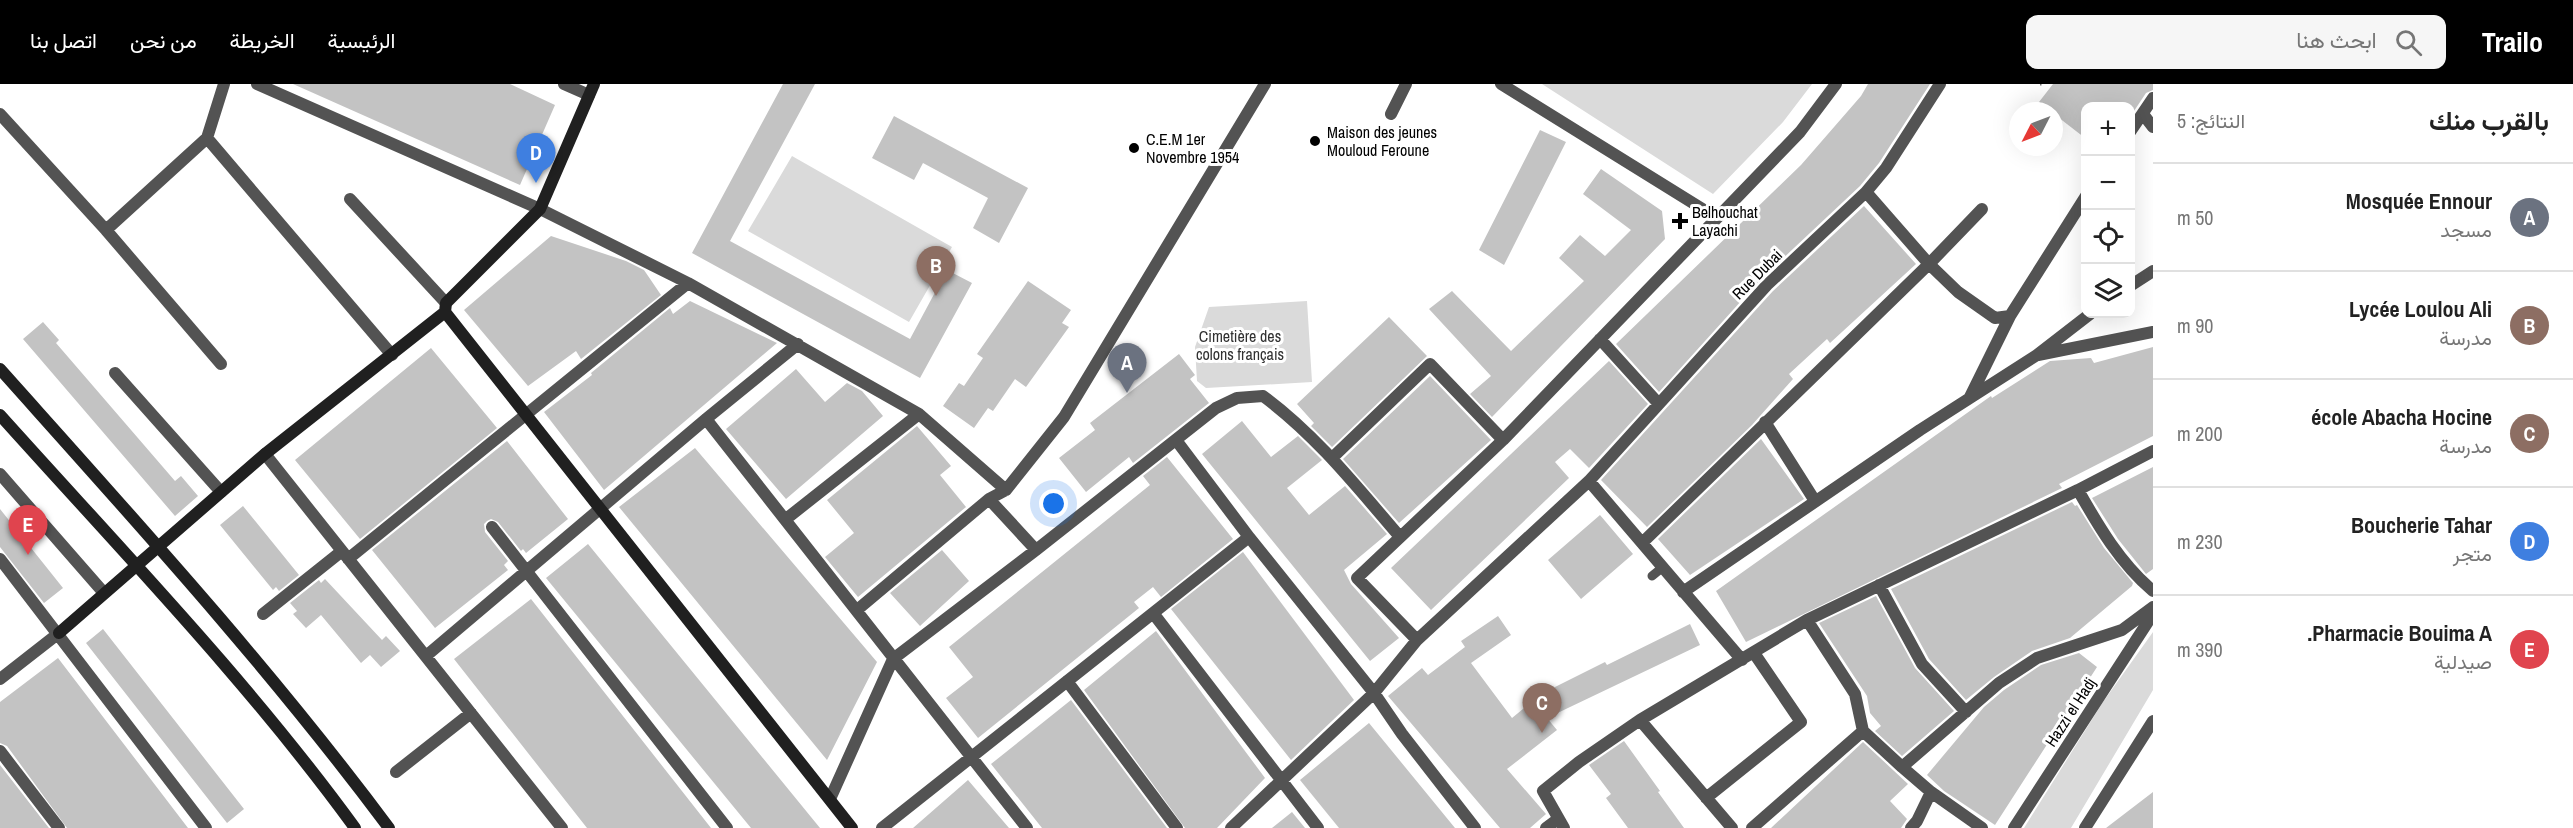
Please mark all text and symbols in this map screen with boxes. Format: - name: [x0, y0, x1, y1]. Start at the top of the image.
- search box: [2026, 15, 2446, 69]
- text: Trailo: [2482, 23, 2543, 61]
- text: ابحث هنا: [2296, 25, 2377, 55]
- text: اتصل بنا: [30, 26, 97, 55]
- text: من نحن: [130, 26, 197, 55]
- text: الخريطة: [230, 26, 295, 55]
- text: الرئيسية: [328, 26, 395, 55]
- icon: search: [2392, 26, 2425, 59]
- north arrow: [2009, 102, 2063, 156]
- map controls: [2081, 102, 2135, 318]
- button: +: [2081, 102, 2135, 156]
- text: بالقرب منك: [2429, 103, 2549, 138]
- text: النتائج: 5: [2177, 107, 2245, 134]
- place label: Maison des jeunes Mouloud Feroune: [1327, 121, 1437, 161]
- place label: C.E.M 1er Novembre 1954: [1146, 128, 1239, 168]
- pin: D: [516, 134, 556, 183]
- marker: Maison des jeunes Mouloud Feroune: [1308, 134, 1322, 148]
- marker: C.E.M 1er Novembre 1954: [1127, 141, 1141, 155]
- button: −: [2081, 156, 2135, 210]
- text: Mosquée Ennour: [2346, 186, 2492, 216]
- place label: Belhouchat Layachi: [1692, 201, 1758, 241]
- text: 50 m: [2177, 204, 2213, 231]
- text: A: [2524, 204, 2535, 231]
- button: locate: [2081, 210, 2135, 264]
- marker: Belhouchat Layachi: [1673, 214, 1687, 228]
- text: مسجد: [2440, 216, 2492, 243]
- street label: Rue Dubai: [1727, 244, 1787, 304]
- pin: B: [916, 246, 956, 296]
- button: layers: [2081, 264, 2135, 318]
- text: Lycée Loulou Ali: [2349, 294, 2492, 324]
- text: 90 m: [2177, 312, 2213, 339]
- text: B: [2524, 312, 2535, 339]
- text: مدرسة: [2439, 324, 2492, 351]
- park label: Cimetière des colons français: [1196, 325, 1284, 365]
- pin: A: [1108, 344, 1146, 393]
- text: école Abacha Hocine: [2311, 402, 2492, 432]
- text: 200 m: [2177, 420, 2223, 447]
- text: C: [2524, 420, 2535, 447]
- text: مدرسة: [2439, 432, 2492, 459]
- your location: [1039, 489, 1068, 518]
- pin: E: [9, 506, 48, 555]
- text: Boucherie Tahar: [2351, 510, 2492, 540]
- text: 230 m: [2177, 528, 2223, 555]
- text: D: [2524, 528, 2535, 555]
- text: متجر: [2453, 540, 2492, 567]
- text: Pharmacie Bouima A.: [2307, 618, 2492, 648]
- text: 390 m: [2177, 636, 2223, 663]
- text: E: [2524, 636, 2535, 663]
- text: صيدلية: [2434, 648, 2492, 675]
- street label: Hazzi el Hadj: [2040, 673, 2101, 751]
- pin: C: [1522, 684, 1562, 733]

